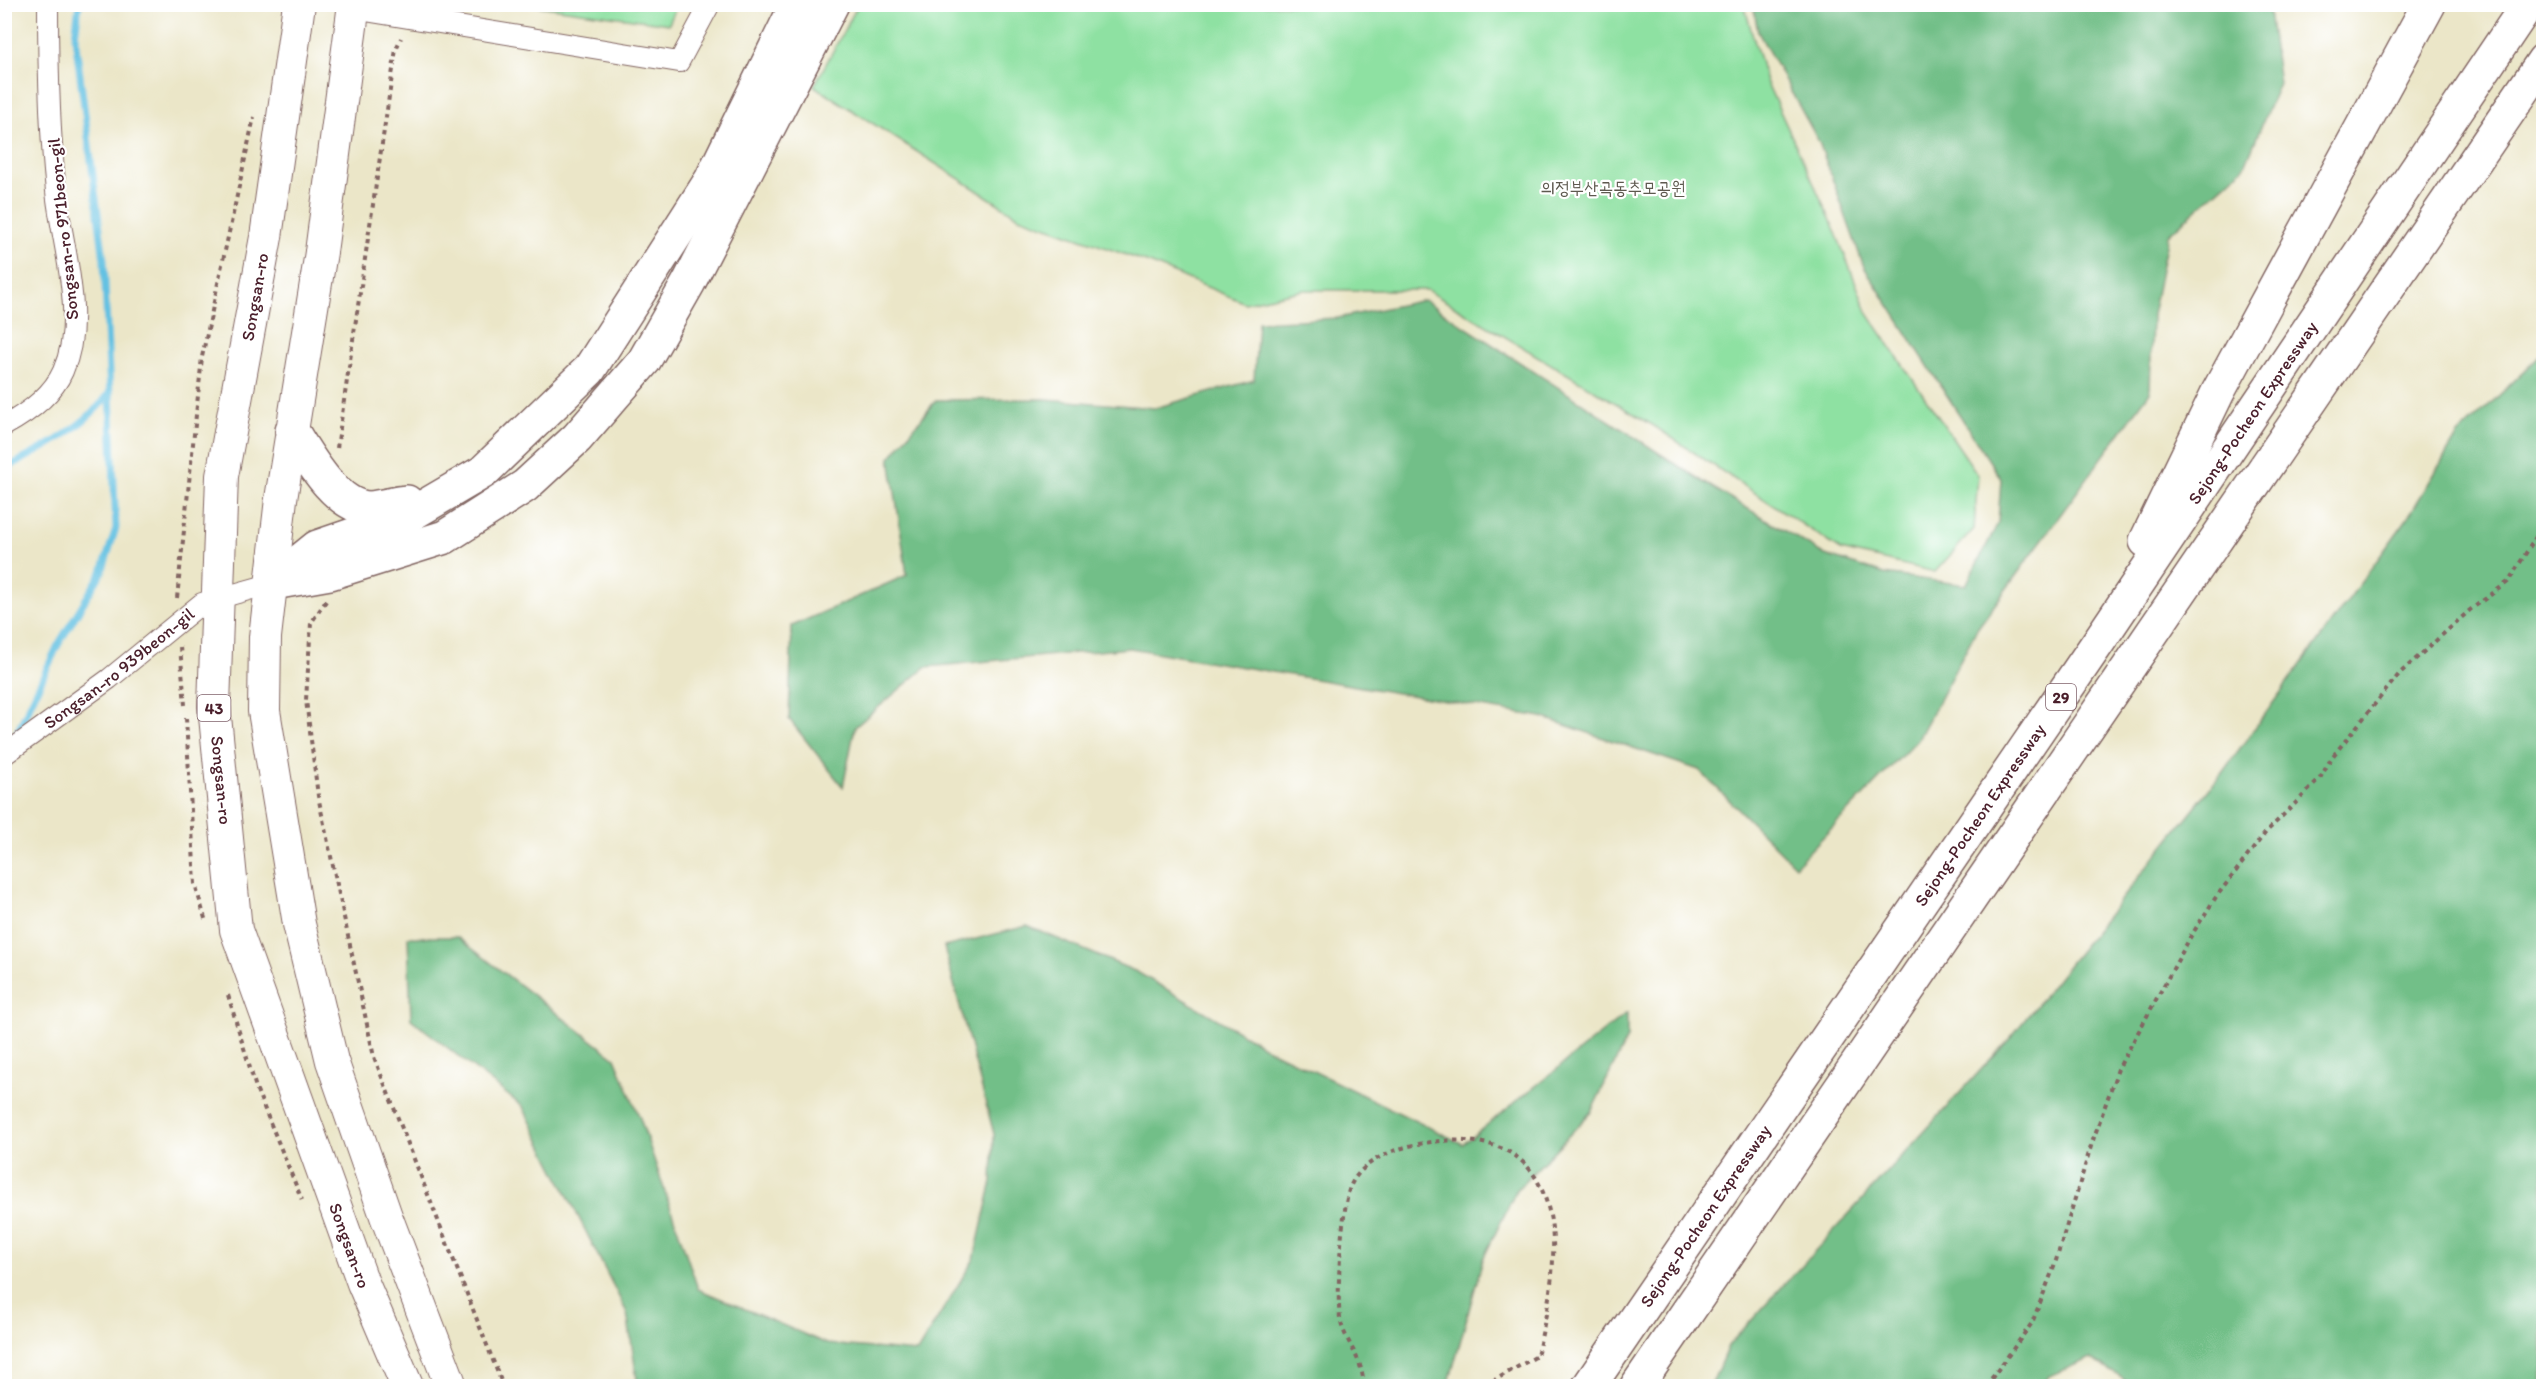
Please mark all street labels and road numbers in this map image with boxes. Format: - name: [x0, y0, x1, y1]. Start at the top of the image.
- street label: Songsan-ro 971beon-gil: [42, 137, 84, 321]
- street label: Songsan-ro: [236, 251, 274, 343]
- street label: Sejong-Pocheon Expressway: [2183, 316, 2323, 509]
- street label: Songsan-ro 939beon-gil: [39, 603, 199, 734]
- road number: 29: [2046, 684, 2076, 710]
- road number: 43: [198, 695, 230, 721]
- street label: Sejong-Pocheon Expressway: [1910, 719, 2050, 910]
- street label: Songsan-ro: [206, 735, 237, 826]
- street label: Sejong-Pocheon Expressway: [1635, 1120, 1776, 1311]
- street label: Songsan-ro: [324, 1200, 375, 1292]

